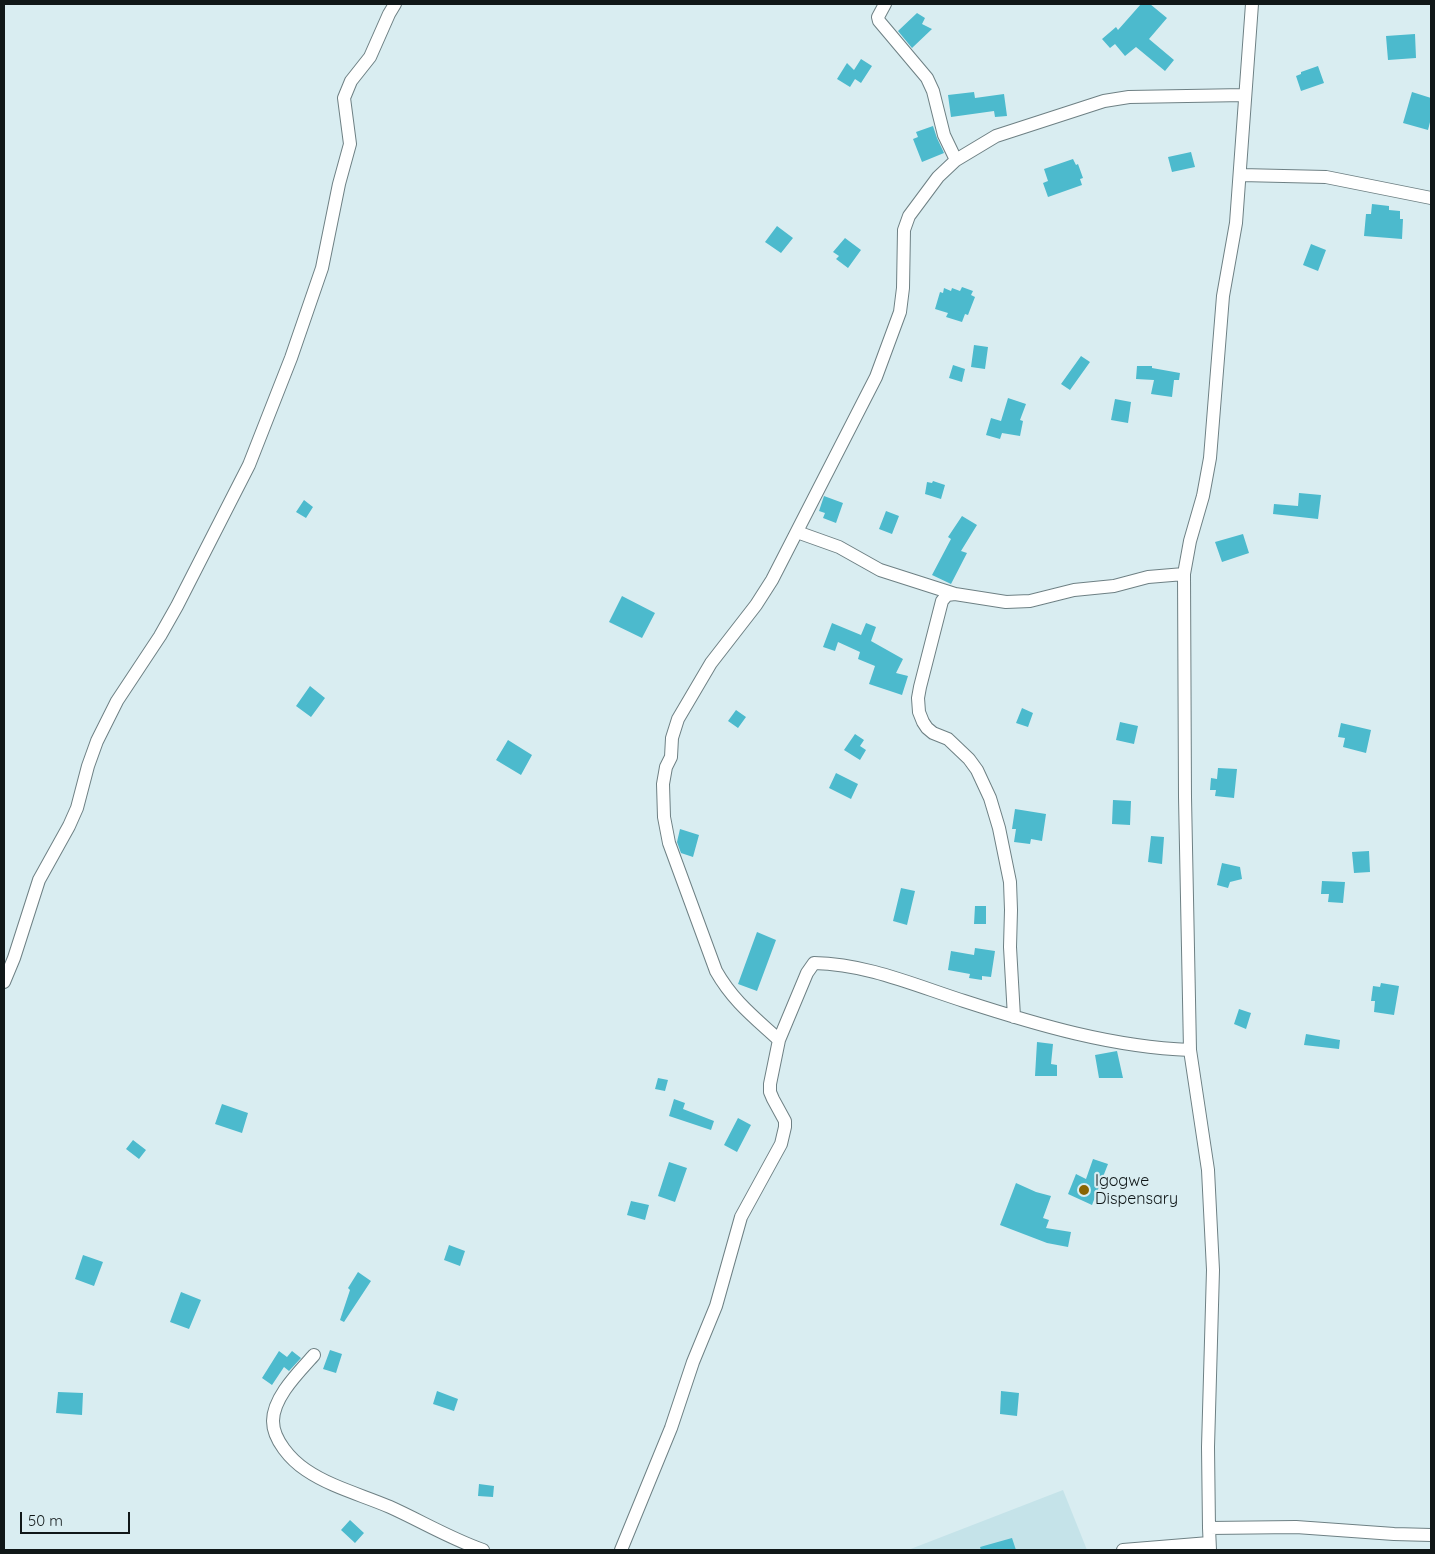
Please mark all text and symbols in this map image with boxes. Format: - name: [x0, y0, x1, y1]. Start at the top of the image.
- place label: Igogwe Dispensary: [1095, 1171, 1178, 1209]
- marker: Igogwe Dispensary: [1077, 1183, 1091, 1197]
- scale bar: [22, 1502, 132, 1534]
- text: 50 m: [28, 1511, 63, 1530]

